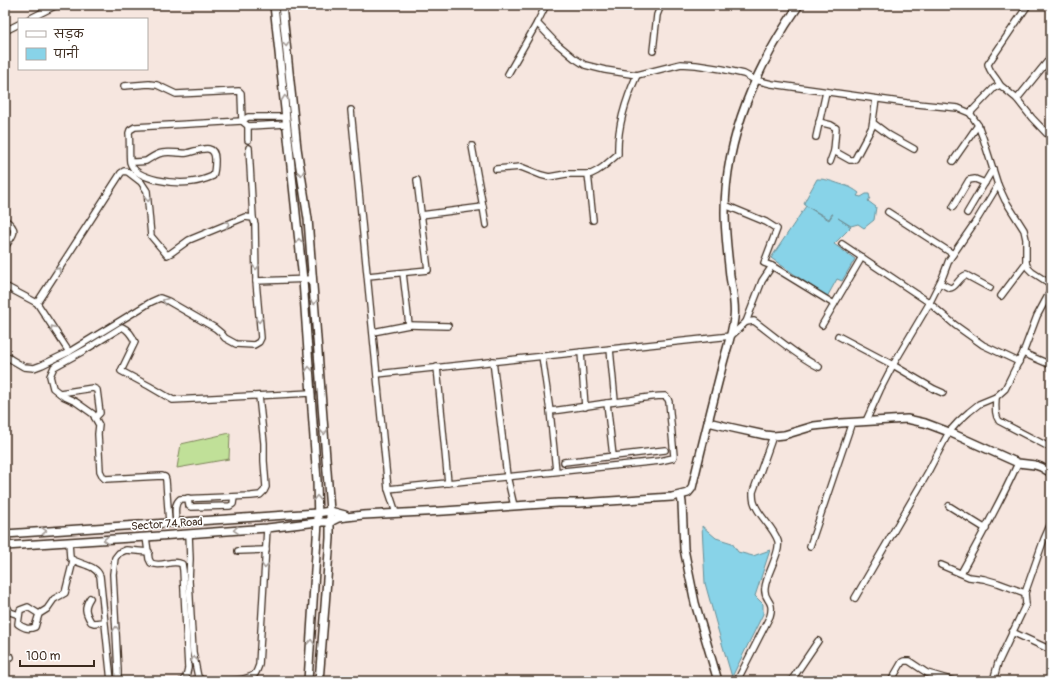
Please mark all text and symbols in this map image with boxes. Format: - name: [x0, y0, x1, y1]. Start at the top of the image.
- legend: [18, 18, 148, 70]
- text: सड़क: [53, 27, 85, 42]
- one-way arrow: [281, 41, 290, 47]
- text: पानी: [53, 45, 79, 62]
- one-way arrow: [280, 95, 289, 101]
- one-way arrow: [296, 170, 305, 176]
- one-way arrow: [144, 196, 153, 202]
- one-way arrow: [224, 221, 231, 229]
- one-way arrow: [295, 238, 304, 244]
- one-way arrow: [252, 264, 260, 270]
- one-way arrow: [53, 268, 60, 275]
- one-way arrow: [162, 297, 169, 305]
- one-way arrow: [309, 299, 318, 305]
- one-way arrow: [255, 317, 264, 323]
- one-way arrow: [50, 325, 58, 332]
- one-way arrow: [305, 366, 314, 372]
- one-way arrow: [319, 429, 328, 435]
- one-way arrow: [313, 495, 321, 501]
- street label: Sector 74 Road: [131, 515, 203, 533]
- one-way arrow: [233, 526, 239, 535]
- one-way arrow: [41, 527, 47, 536]
- one-way arrow: [103, 535, 109, 544]
- one-way arrow: [260, 563, 269, 569]
- one-way arrow: [112, 626, 120, 632]
- one-way arrow: [306, 639, 315, 645]
- scale bar: [20, 642, 94, 668]
- text: 100 m: [26, 649, 61, 664]
- one-way arrow: [191, 656, 199, 662]

